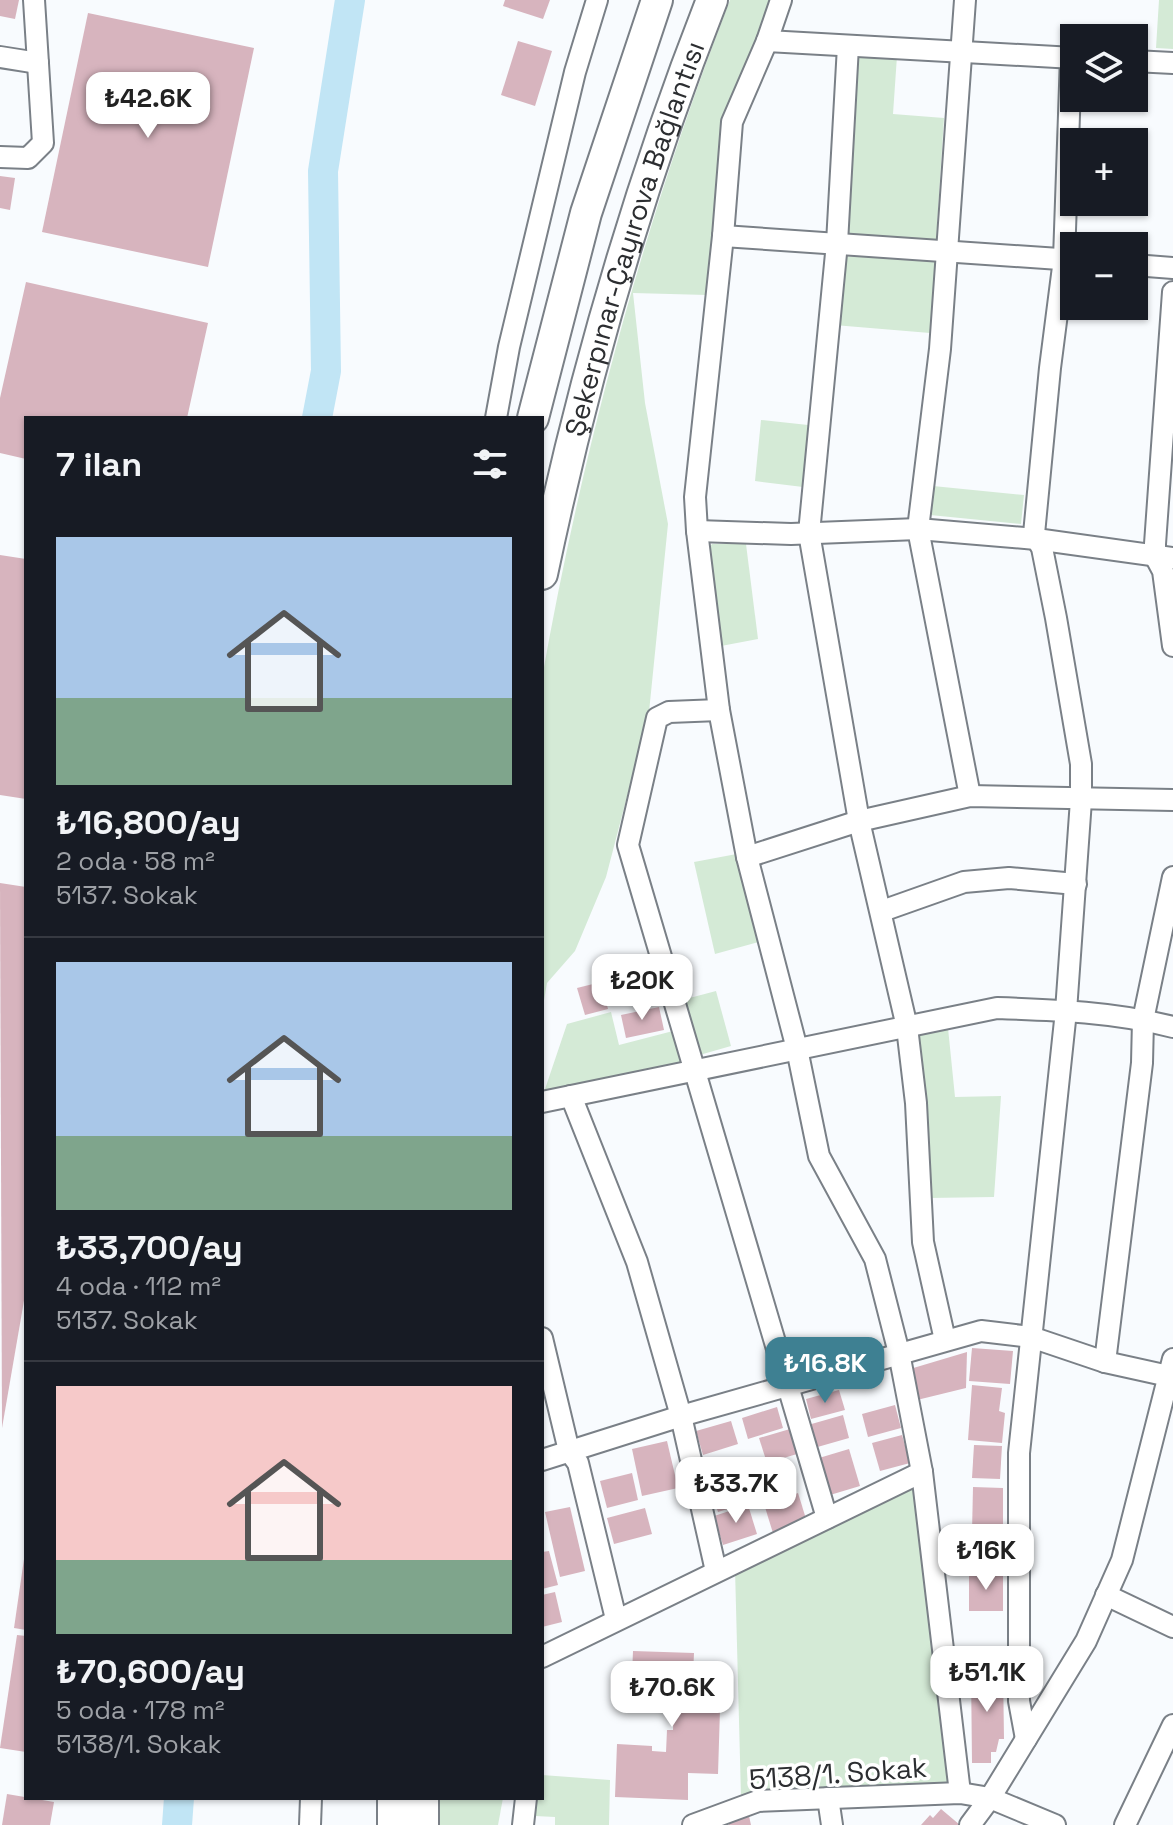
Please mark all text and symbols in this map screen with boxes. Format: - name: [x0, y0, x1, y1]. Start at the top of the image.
- map controls: [1060, 24, 1148, 320]
- button: layers: [1060, 24, 1148, 112]
- street label: Şekerpınar-Çayırova Bağlantısı: [556, 36, 713, 440]
- pin: ₺42.6K: [83, 72, 213, 140]
- text: ₺42.6K: [104, 81, 192, 115]
- button: +: [1060, 128, 1148, 216]
- button: −: [1060, 232, 1148, 320]
- icon: filters: [468, 442, 512, 486]
- text: 7 ilan: [56, 443, 142, 486]
- icon: home: [212, 589, 356, 733]
- text: ₺16,800/ay: [56, 801, 241, 844]
- text: 2 oda · 58 m²: [56, 844, 215, 878]
- text: 5137. Sokak: [56, 878, 198, 912]
- pin: ₺20K: [595, 954, 689, 1022]
- text: ₺20K: [610, 963, 674, 997]
- icon: home: [212, 1014, 356, 1158]
- text: ₺33,700/ay: [56, 1226, 243, 1269]
- text: 4 oda · 112 m²: [56, 1269, 221, 1303]
- text: 5137. Sokak: [56, 1303, 198, 1337]
- pin: ₺16.8K: [760, 1337, 890, 1405]
- text: ₺16.8K: [783, 1346, 867, 1380]
- icon: home: [212, 1438, 356, 1582]
- pin: ₺33.7K: [671, 1457, 801, 1525]
- text: ₺33.7K: [693, 1466, 779, 1500]
- pin: ₺16K: [939, 1524, 1033, 1592]
- text: ₺16K: [956, 1533, 1016, 1567]
- pin: ₺51.1K: [922, 1646, 1052, 1714]
- text: ₺70,600/ay: [56, 1650, 245, 1693]
- text: ₺51.1K: [948, 1655, 1026, 1689]
- pin: ₺70.6K: [607, 1661, 737, 1729]
- text: ₺70.6K: [629, 1670, 715, 1704]
- text: 5 oda · 178 m²: [56, 1693, 224, 1727]
- text: 5138/1. Sokak: [56, 1727, 221, 1761]
- street label: 5138/1. Sokak: [748, 1749, 928, 1797]

